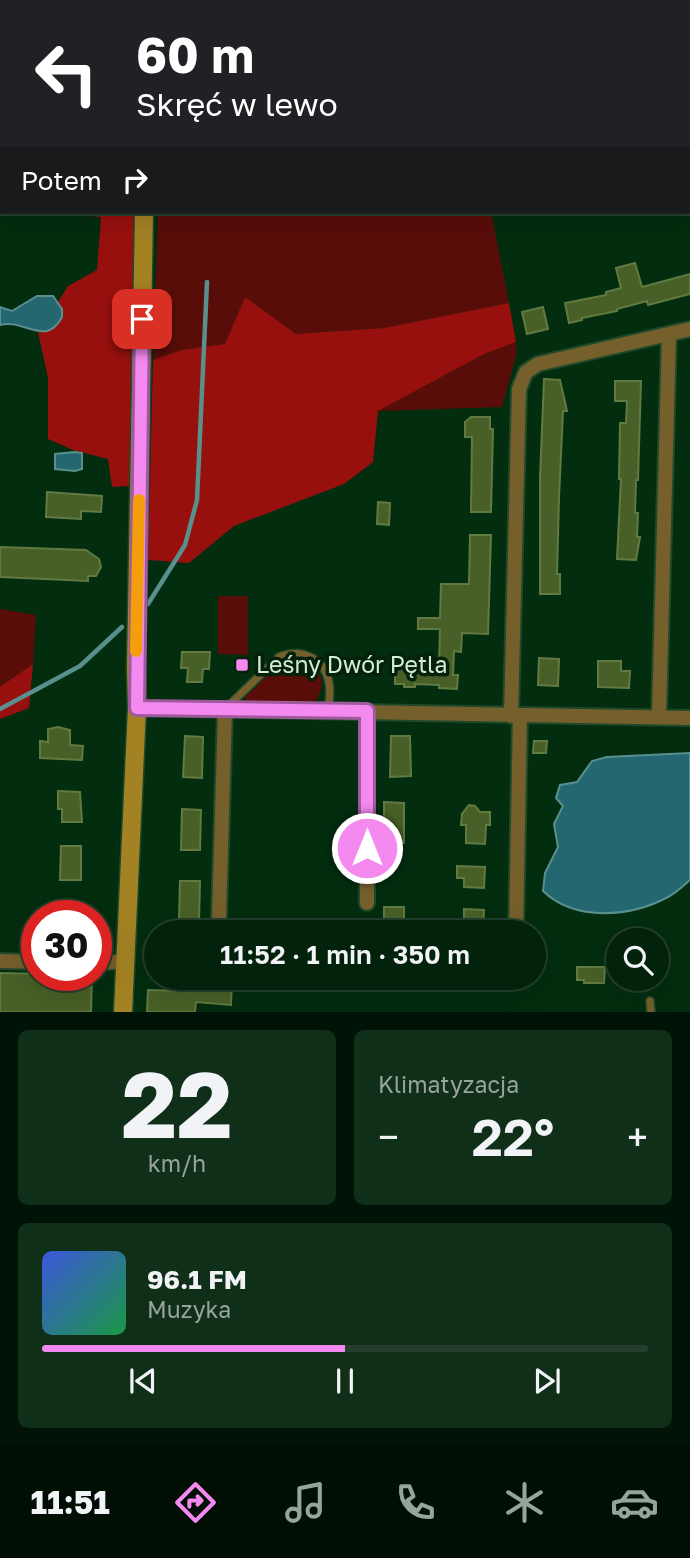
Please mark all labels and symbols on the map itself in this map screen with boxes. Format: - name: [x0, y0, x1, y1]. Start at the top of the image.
- pin: [112, 289, 172, 349]
- place label: Leśny Dwór Pętla: [256, 650, 447, 678]
- marker: Leśny Dwór Pętla: [234, 657, 250, 673]
- position arrow: [330, 811, 404, 885]
- speed limit sign: 30: [21, 900, 112, 991]

